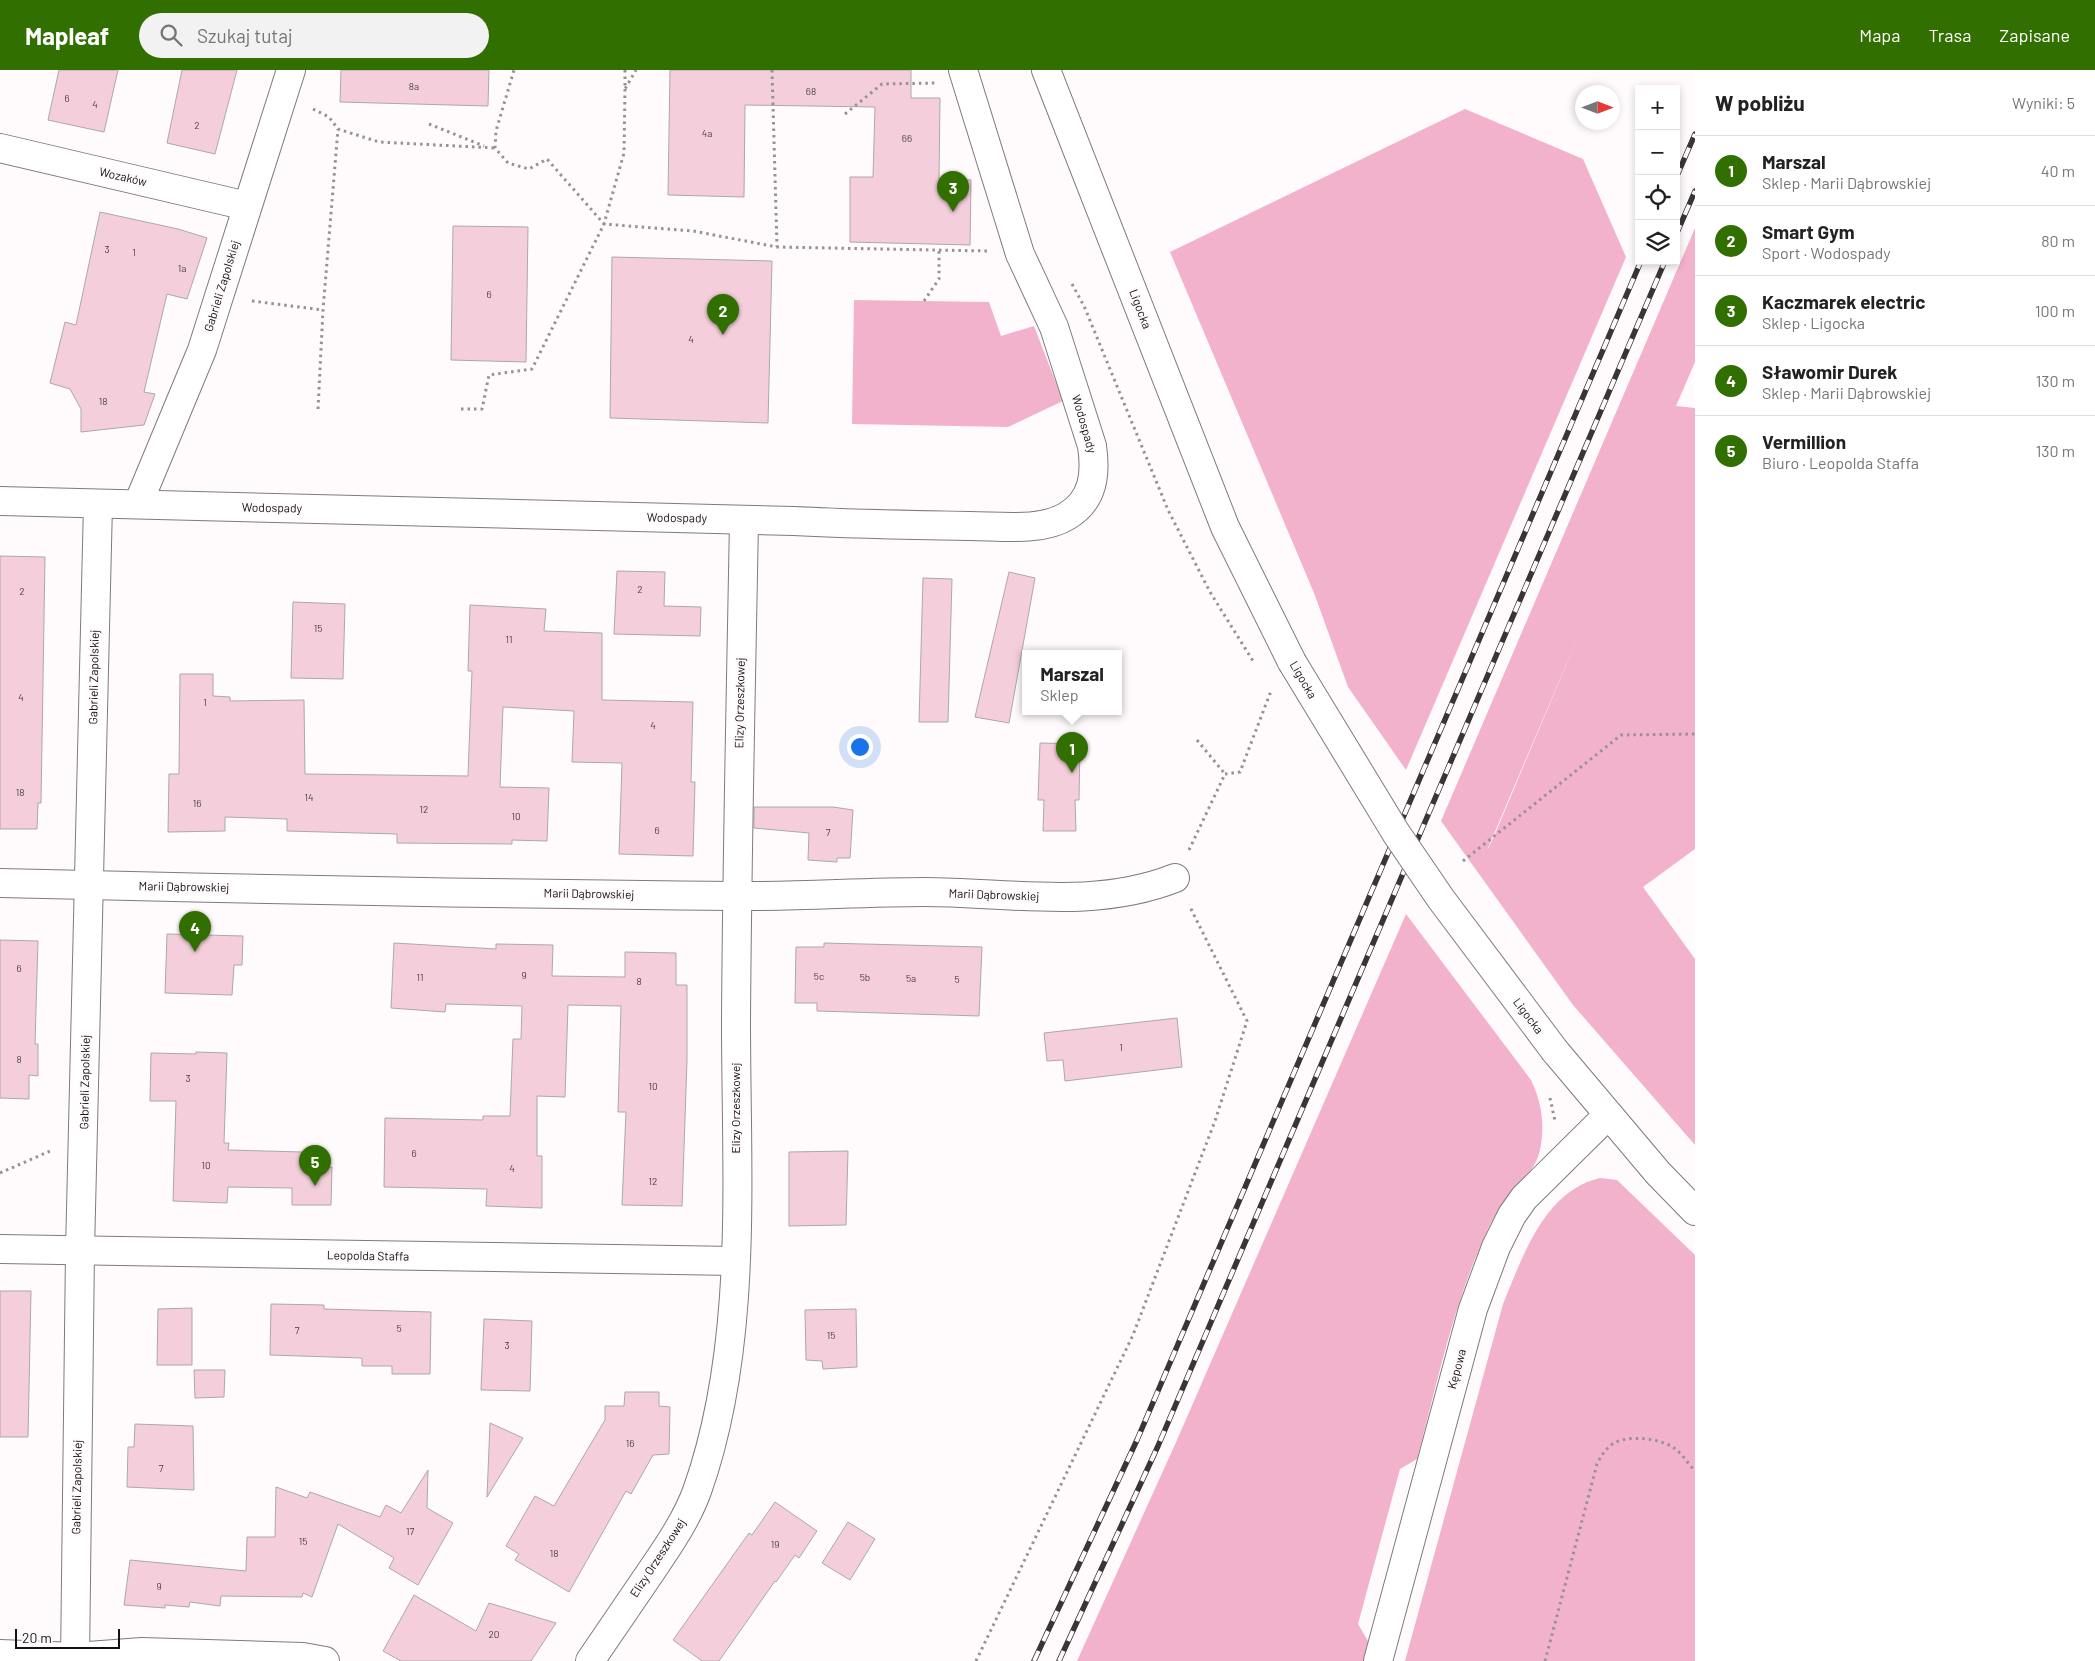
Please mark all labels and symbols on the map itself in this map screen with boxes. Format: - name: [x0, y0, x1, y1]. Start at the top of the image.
- house number: 8a: [409, 80, 419, 92]
- house number: 68: [806, 85, 816, 97]
- north arrow: [1575, 85, 1620, 130]
- house number: 6: [64, 92, 70, 104]
- house number: 4: [92, 98, 98, 110]
- house number: 2: [194, 119, 200, 131]
- house number: 4a: [702, 127, 712, 139]
- house number: 66: [902, 132, 912, 144]
- street label: Wozaków: [98, 164, 149, 188]
- pin: 3: [937, 171, 969, 212]
- street label: Gabrieli Zapolskiej: [200, 238, 242, 333]
- house number: 3: [104, 243, 110, 255]
- house number: 1: [132, 246, 136, 258]
- house number: 1a: [178, 262, 186, 274]
- street label: Ligocka: [1127, 287, 1155, 330]
- house number: 6: [486, 288, 492, 300]
- pin: 2: [707, 294, 739, 335]
- house number: 4: [688, 333, 694, 345]
- street label: Wodospady: [1070, 393, 1100, 455]
- house number: 18: [99, 395, 107, 407]
- street label: Wodospady: [242, 499, 303, 515]
- street label: Wodospady: [647, 509, 708, 525]
- house number: 2: [637, 583, 643, 595]
- house number: 2: [19, 585, 25, 597]
- house number: 15: [314, 622, 322, 634]
- street label: Gabrieli Zapolskiej: [85, 629, 101, 724]
- house number: 11: [505, 633, 513, 645]
- street label: Elizy Orzeszkowej: [731, 657, 747, 749]
- street label: Ligocka: [1288, 658, 1320, 701]
- house number: 4: [18, 691, 24, 703]
- house number: 1: [203, 696, 207, 708]
- house number: 4: [650, 719, 656, 731]
- pin: 1: [1056, 732, 1088, 773]
- your location: [847, 734, 873, 760]
- house number: 18: [16, 786, 24, 798]
- house number: 14: [304, 791, 314, 803]
- house number: 16: [193, 797, 201, 809]
- house number: 12: [420, 803, 428, 815]
- house number: 10: [511, 810, 521, 822]
- house number: 6: [654, 824, 660, 836]
- house number: 7: [826, 826, 831, 838]
- street label: Marii Dąbrowskiej: [139, 878, 230, 894]
- street label: Marii Dąbrowskiej: [544, 885, 635, 901]
- street label: Marii Dąbrowskiej: [948, 885, 1040, 903]
- pin: 4: [179, 911, 211, 952]
- house number: 6: [16, 962, 22, 974]
- house number: 9: [521, 969, 527, 981]
- house number: 5c: [814, 970, 824, 982]
- house number: 11: [416, 971, 424, 983]
- house number: 5b: [860, 971, 870, 983]
- house number: 5a: [906, 972, 916, 984]
- house number: 5: [954, 973, 960, 985]
- house number: 8: [636, 975, 642, 987]
- street label: Ligocka: [1511, 995, 1547, 1036]
- street label: Gabrieli Zapolskiej: [76, 1034, 92, 1129]
- house number: 1: [1119, 1041, 1123, 1053]
- house number: 8: [16, 1053, 22, 1065]
- street label: Elizy Orzeszkowej: [728, 1063, 742, 1153]
- house number: 3: [185, 1072, 191, 1084]
- house number: 10: [648, 1080, 658, 1092]
- pin: 5: [299, 1145, 331, 1186]
- house number: 6: [411, 1147, 417, 1159]
- house number: 10: [201, 1159, 211, 1171]
- house number: 4: [509, 1162, 515, 1174]
- house number: 12: [649, 1175, 657, 1187]
- street label: Leopolda Staffa: [327, 1247, 409, 1263]
- house number: 5: [396, 1322, 402, 1334]
- house number: 7: [295, 1324, 300, 1336]
- house number: 15: [827, 1329, 835, 1341]
- house number: 3: [504, 1339, 510, 1351]
- street label: Kępowa: [1444, 1347, 1468, 1390]
- house number: 16: [626, 1437, 634, 1449]
- street label: Gabrieli Zapolskiej: [68, 1439, 84, 1534]
- house number: 7: [159, 1462, 164, 1474]
- street label: Elizy Orzeszkowej: [627, 1516, 688, 1599]
- house number: 17: [406, 1525, 414, 1537]
- house number: 15: [299, 1535, 307, 1547]
- house number: 19: [771, 1538, 779, 1550]
- house number: 18: [550, 1547, 558, 1559]
- house number: 9: [156, 1580, 162, 1592]
- scale bar: [15, 1626, 120, 1649]
- house number: 20: [488, 1628, 500, 1640]

